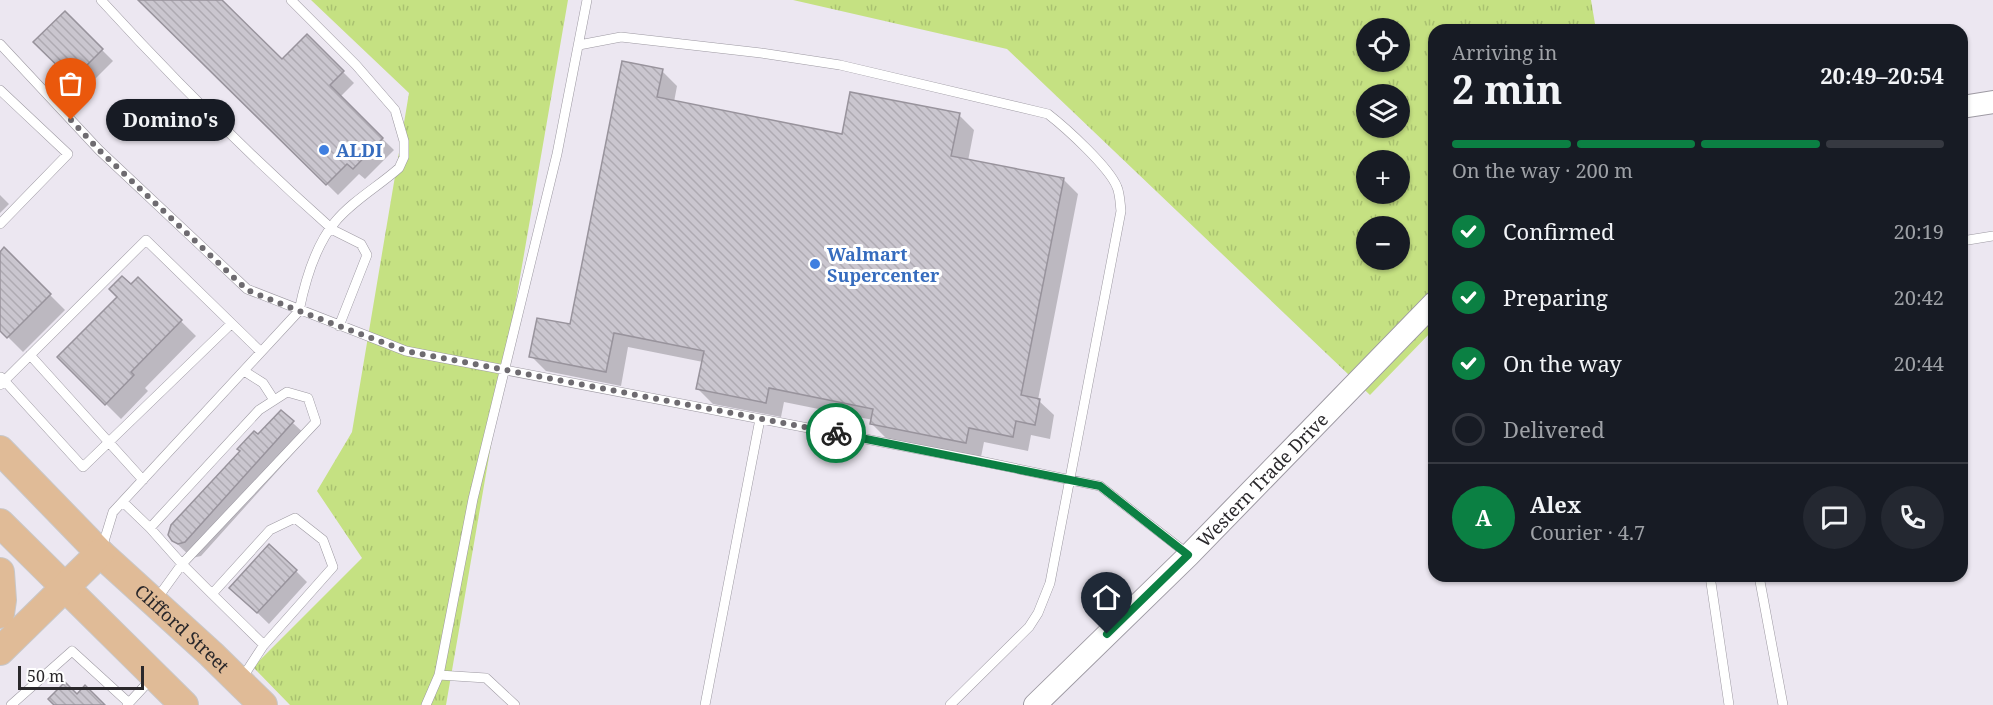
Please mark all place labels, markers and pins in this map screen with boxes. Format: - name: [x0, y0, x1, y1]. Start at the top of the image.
- pin: [45, 58, 96, 120]
- callout: Domino's: [107, 99, 236, 141]
- place label: ALDI: [336, 138, 382, 162]
- marker: ALDI: [317, 143, 331, 157]
- place label: Walmart Supercenter: [827, 242, 940, 287]
- marker: Walmart Supercenter: [808, 257, 822, 271]
- pin: [1081, 572, 1132, 634]

